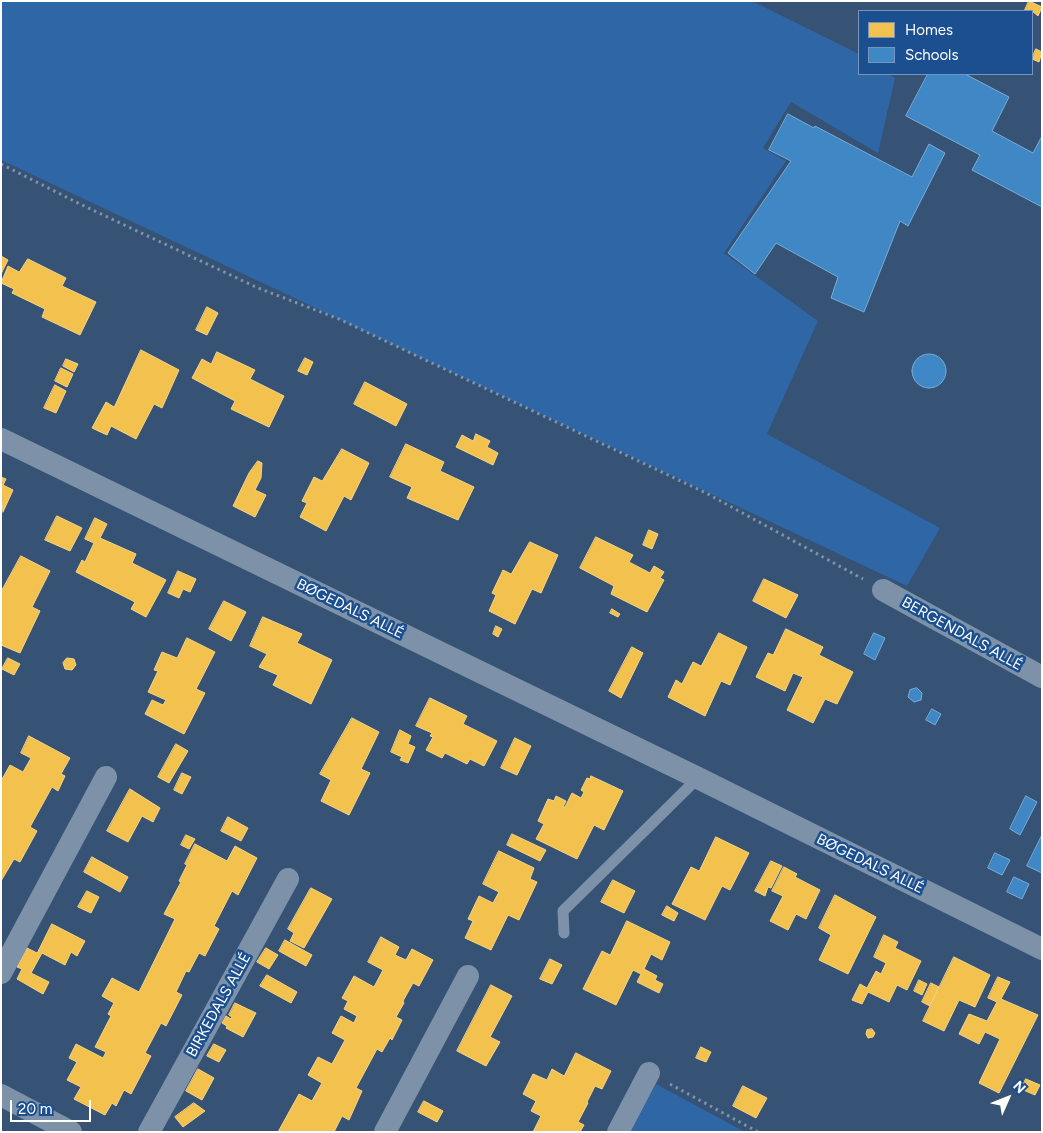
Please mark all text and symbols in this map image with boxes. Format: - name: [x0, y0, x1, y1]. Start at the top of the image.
- legend: [858, 10, 1033, 75]
- text: Homes: [905, 21, 953, 39]
- text: Schools: [905, 46, 958, 64]
- street label: BØGEDALS ALLÉ: [293, 575, 407, 643]
- street label: BERGENDALS ALLÉ: [899, 593, 1025, 675]
- street label: BØGEDALS ALLÉ: [813, 830, 927, 898]
- street label: BIRKEDALS ALLÉ: [183, 950, 255, 1060]
- north arrow: [983, 1073, 1033, 1123]
- text: N: [1009, 1077, 1029, 1097]
- scale bar: [12, 1090, 94, 1122]
- text: 20 m: [18, 1100, 52, 1118]

